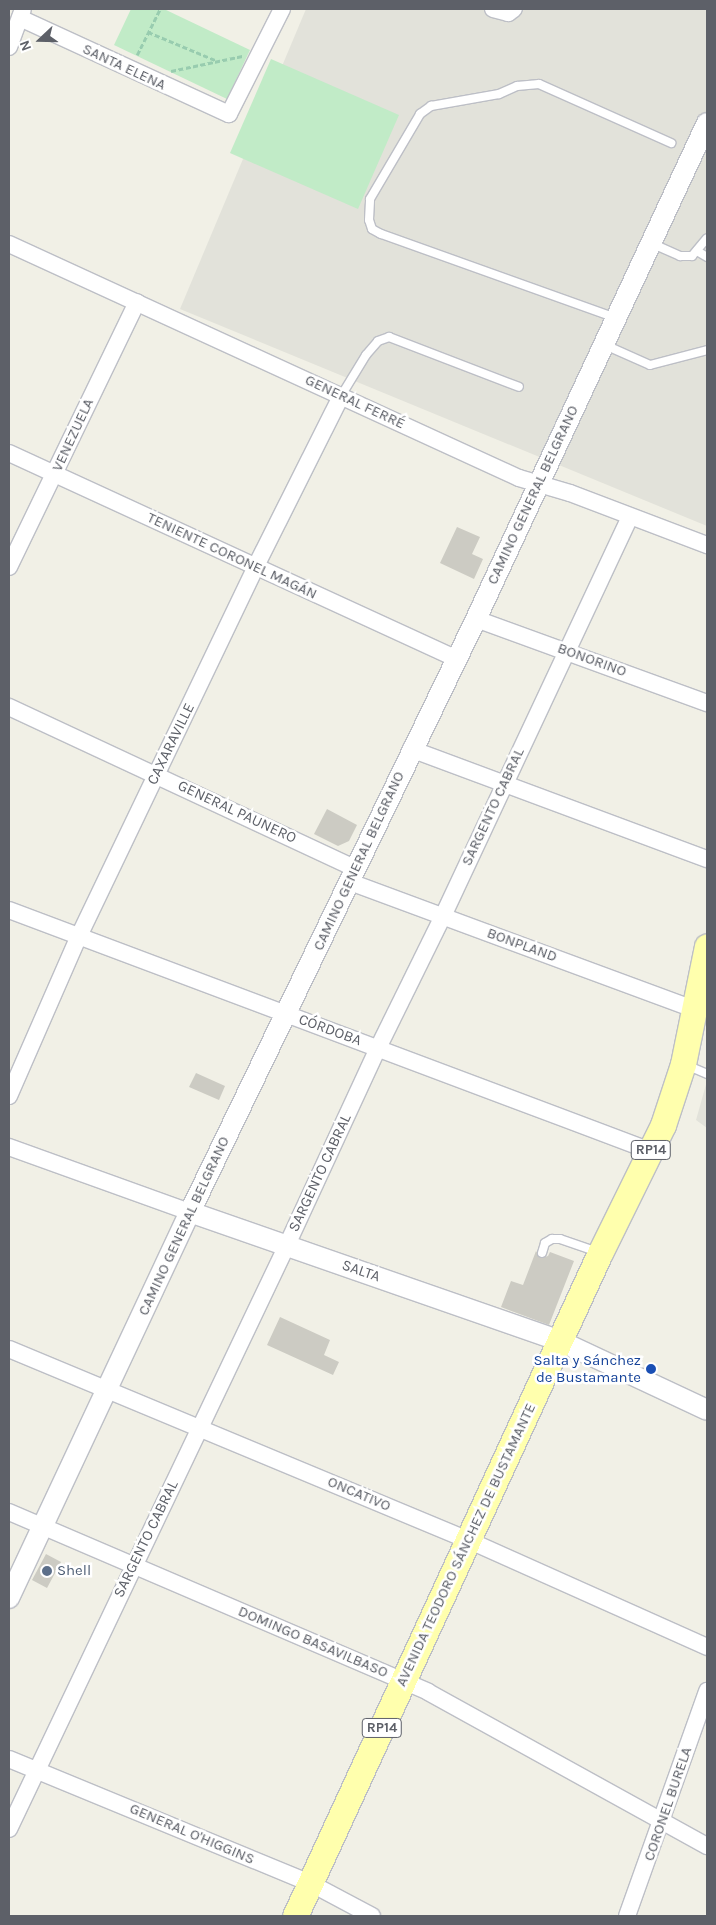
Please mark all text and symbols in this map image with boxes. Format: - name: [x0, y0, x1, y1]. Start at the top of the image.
- north arrow: [15, 15, 65, 65]
- text: N: [16, 38, 35, 53]
- street label: SANTA ELENA: [80, 40, 168, 94]
- street label: GENERAL FERRÉ: [302, 371, 408, 433]
- street label: VENEZUELA: [48, 396, 98, 474]
- street label: CAMINO GENERAL BELGRANO: [484, 403, 582, 587]
- street label: TENIENTE CORONEL MAGÁN: [144, 509, 320, 603]
- street label: BONORINO: [555, 639, 629, 681]
- street label: CAXARAVILLE: [144, 700, 198, 788]
- street label: SARGENTO CABRAL: [458, 745, 528, 869]
- street label: CAMINO GENERAL BELGRANO: [310, 769, 408, 953]
- street label: GENERAL PAUNERO: [175, 777, 299, 847]
- street label: BONPLAND: [484, 924, 560, 966]
- street label: CÓRDOBA: [296, 1010, 364, 1050]
- street label: SARGENTO CABRAL: [285, 1111, 355, 1235]
- street label: CAMINO GENERAL BELGRANO: [135, 1134, 233, 1318]
- road number: RP14: [630, 1138, 672, 1162]
- street label: SALTA: [339, 1256, 383, 1286]
- place label: Salta y Sánchez de Bustamante: [533, 1351, 641, 1386]
- marker: Salta y Sánchez de Bustamante: [645, 1363, 657, 1375]
- street label: AVENIDA TEODORO SÁNCHEZ DE BUSTAMANTE: [392, 1401, 540, 1689]
- street label: ONCATIVO: [325, 1473, 393, 1515]
- street label: SARGENTO CABRAL: [110, 1478, 182, 1600]
- place label: Shell: [57, 1562, 91, 1580]
- marker: Shell: [41, 1565, 53, 1577]
- street label: DOMINGO BASAVILBASO: [235, 1602, 391, 1682]
- road number: RP14: [361, 1716, 403, 1740]
- street label: CORONEL BURELA: [640, 1745, 696, 1863]
- street label: GENERAL O'HIGGINS: [127, 1800, 257, 1868]

